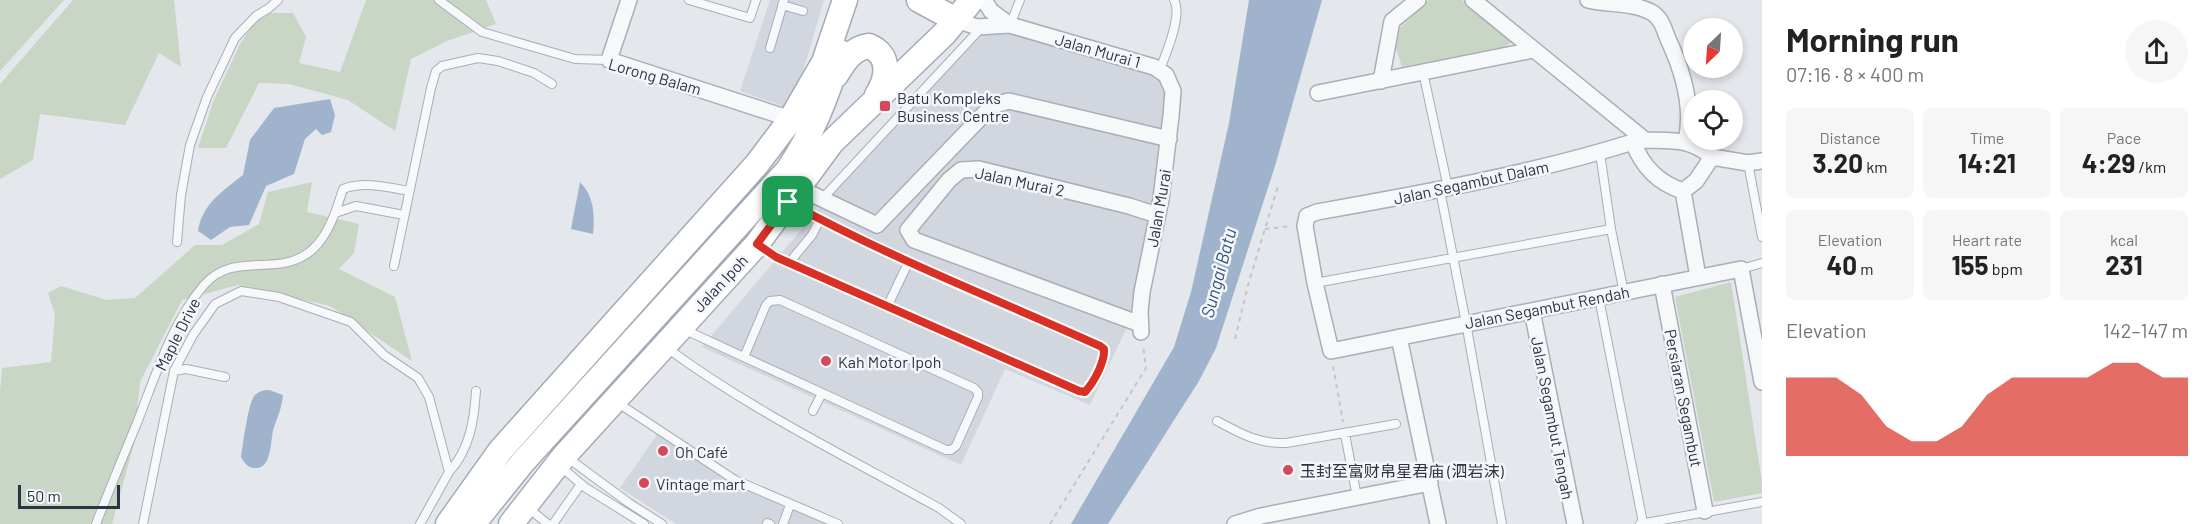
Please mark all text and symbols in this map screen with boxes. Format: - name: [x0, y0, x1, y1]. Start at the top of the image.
- north arrow: [1683, 18, 1743, 78]
- map controls: [1683, 18, 1743, 150]
- text: Morning run: [1786, 19, 1959, 59]
- button: share: [2125, 20, 2188, 83]
- street label: Jalan Murai 1: [1053, 29, 1143, 71]
- street label: Lorong Balam: [606, 54, 704, 98]
- text: 07:16 · 8 × 400 m: [1786, 62, 1924, 86]
- place label: Batu Kompleks Business Centre: [897, 88, 1009, 125]
- button: locate: [1683, 90, 1743, 150]
- marker: Batu Kompleks Business Centre: [878, 99, 892, 113]
- text: Distance: [1820, 128, 1880, 147]
- text: Time: [1970, 128, 2004, 147]
- text: Pace: [2107, 128, 2141, 147]
- text: 3.20: [1813, 147, 1863, 178]
- text: 14:21: [1958, 147, 2016, 178]
- text: 4:29: [2082, 147, 2135, 178]
- street label: Jalan Segambut Dalam: [1392, 156, 1550, 208]
- text: km: [1863, 157, 1887, 176]
- text: /km: [2135, 157, 2166, 176]
- street label: Jalan Murai 2: [974, 162, 1066, 200]
- street label: Jalan Murai: [1142, 167, 1174, 249]
- pin: [762, 176, 813, 227]
- icon: arrive: [771, 185, 804, 218]
- water label: Sungai Batu: [1196, 226, 1240, 320]
- text: Elevation: [1818, 230, 1882, 249]
- text: Heart rate: [1952, 230, 2022, 249]
- text: kcal: [2110, 230, 2138, 249]
- text: 40: [1827, 249, 1857, 280]
- text: 155: [1951, 249, 1989, 280]
- text: 231: [2105, 249, 2143, 280]
- street label: Jalan Ipoh: [689, 250, 751, 316]
- text: m: [1857, 259, 1874, 278]
- text: bpm: [1989, 259, 2023, 278]
- street label: Jalan Segambut Rendah: [1463, 282, 1631, 332]
- street label: Maple Drive: [150, 294, 204, 374]
- text: Elevation: [1786, 318, 1867, 342]
- text: 142–147 m: [2103, 318, 2188, 342]
- street label: Persiaran Segambut: [1661, 327, 1707, 469]
- street label: Jalan Segambut Tengah: [1528, 335, 1578, 501]
- place label: Kah Motor Ipoh: [838, 352, 941, 371]
- marker: Kah Motor Ipoh: [819, 354, 833, 368]
- place label: Oh Café: [675, 442, 728, 461]
- marker: Oh Café: [656, 444, 670, 458]
- place label: 玉封至富财帛星君庙 (泗岩沫): [1300, 461, 1504, 480]
- marker: 玉封至富财帛星君庙 (泗岩沫): [1281, 463, 1295, 477]
- place label: Vintage mart: [656, 474, 746, 493]
- marker: Vintage mart: [637, 476, 651, 490]
- scale bar: [18, 482, 120, 510]
- text: 50 m: [27, 486, 61, 505]

